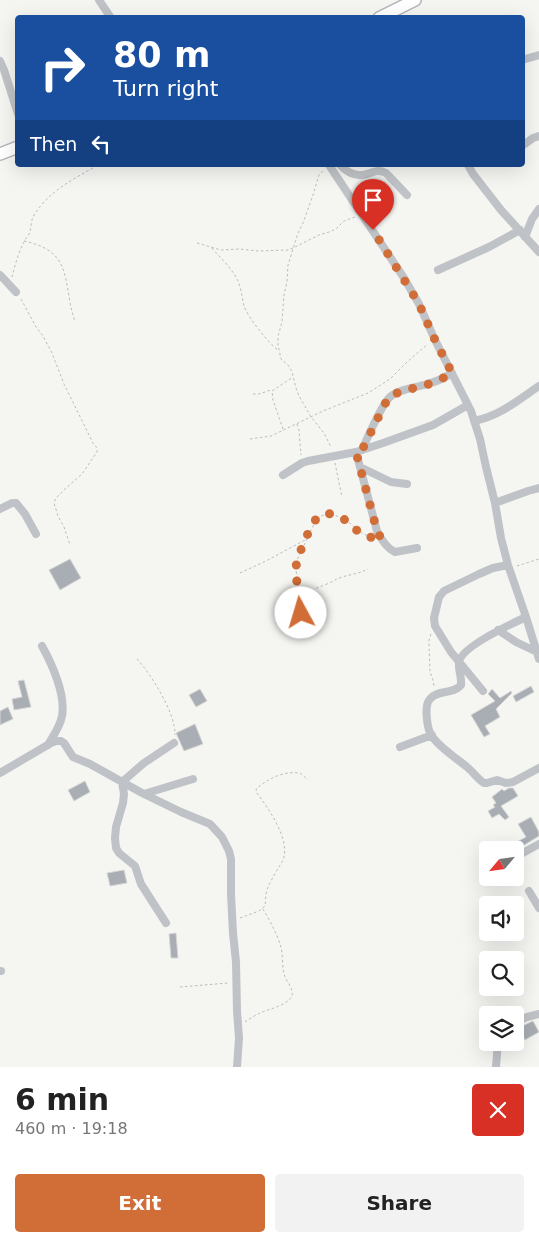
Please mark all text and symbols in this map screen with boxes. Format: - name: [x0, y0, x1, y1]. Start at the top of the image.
- icon: right: [30, 35, 95, 100]
- text: 80 m: [113, 35, 210, 75]
- text: Turn right: [113, 76, 218, 101]
- icon: left: [87, 130, 115, 158]
- text: Then: [30, 133, 77, 155]
- pin: [352, 179, 394, 230]
- icon: arrive: [359, 186, 387, 214]
- position arrow: [274, 586, 326, 638]
- north arrow: [479, 841, 524, 886]
- map controls: [479, 841, 524, 1051]
- button: sound: [479, 896, 524, 941]
- button: search: [479, 951, 524, 996]
- button: layers: [479, 1006, 524, 1051]
- text: 6 min: [15, 1082, 109, 1117]
- button: close: [472, 1084, 524, 1136]
- text: 460 m · 19:18: [15, 1119, 128, 1138]
- button: Exit: [15, 1174, 265, 1232]
- button: Share: [275, 1174, 524, 1232]

